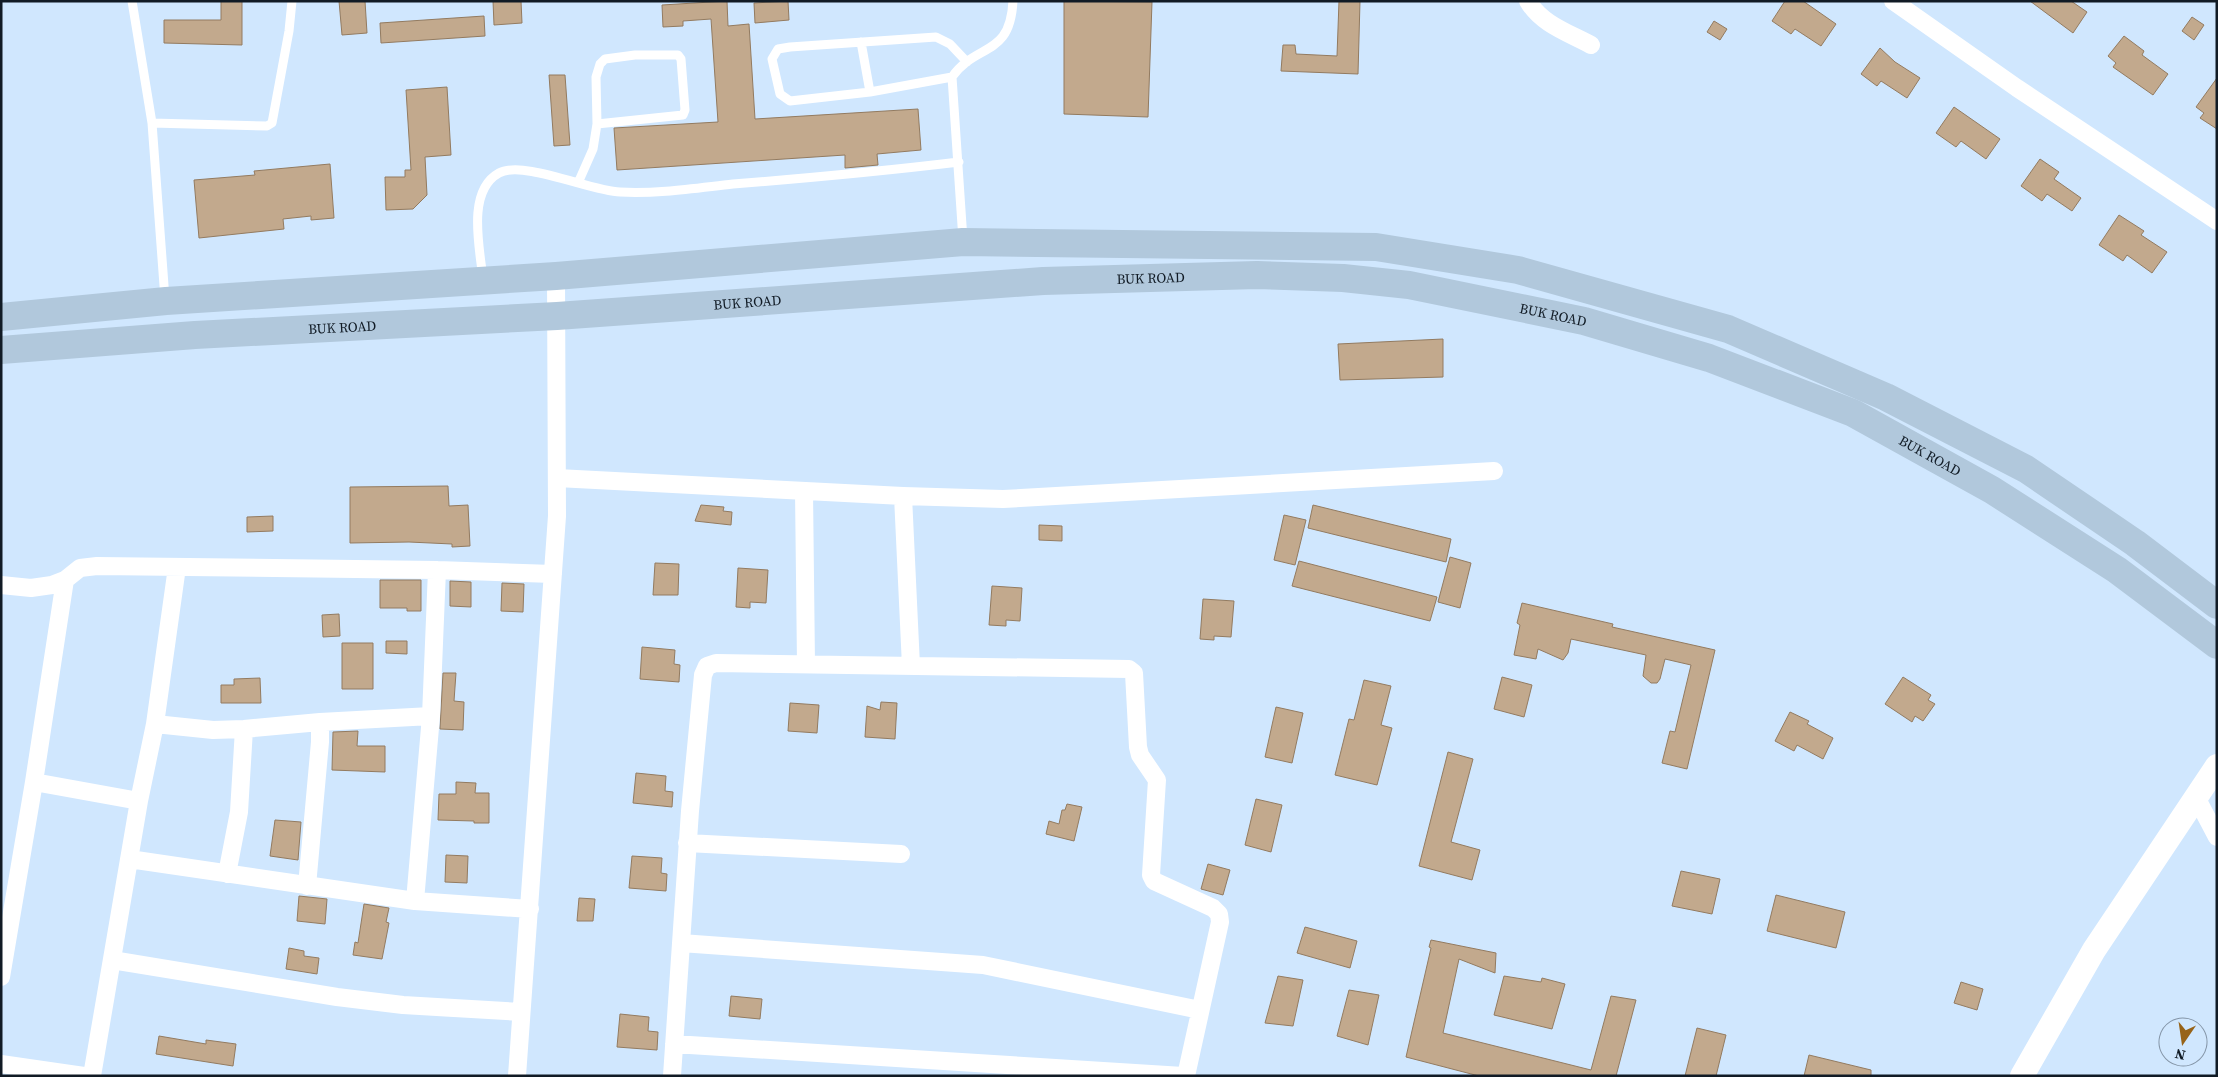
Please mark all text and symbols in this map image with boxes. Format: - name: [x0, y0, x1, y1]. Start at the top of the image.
- street label: BUK ROAD: [1116, 267, 1185, 289]
- street label: BUK ROAD: [713, 290, 782, 315]
- street label: BUK ROAD: [1518, 298, 1589, 331]
- street label: BUK ROAD: [308, 315, 377, 339]
- street label: BUK ROAD: [1895, 430, 1965, 481]
- north arrow: [2158, 1017, 2208, 1067]
- text: N: [2173, 1044, 2187, 1066]

